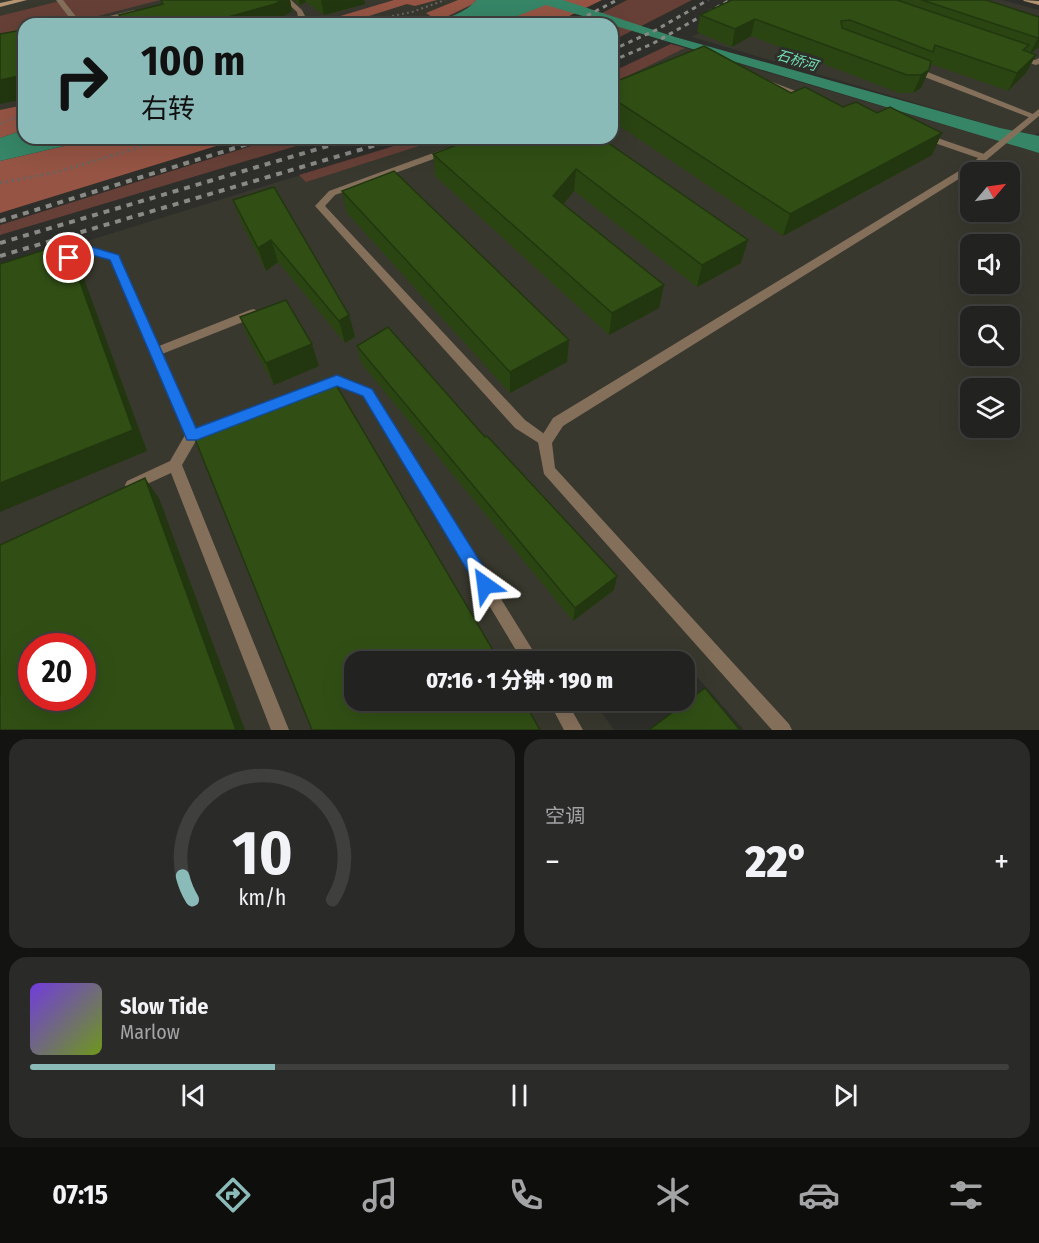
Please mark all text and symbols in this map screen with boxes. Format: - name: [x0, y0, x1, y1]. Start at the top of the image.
- text: 100 m: [141, 36, 245, 86]
- icon: right: [42, 42, 120, 120]
- water label: 石桥河: [774, 47, 822, 75]
- text: 右转: [141, 93, 195, 125]
- north arrow: [960, 162, 1020, 222]
- map controls: [960, 162, 1020, 438]
- pin: [43, 232, 94, 283]
- button: sound: [960, 234, 1020, 294]
- icon: arrive: [52, 241, 85, 274]
- button: search: [960, 306, 1020, 366]
- button: layers: [960, 378, 1020, 438]
- position arrow: [453, 553, 517, 617]
- speed limit sign: 20: [18, 633, 96, 711]
- text: 07:16 · 1 分钟 · 190 m: [426, 667, 613, 694]
- text: 空调: [545, 804, 585, 828]
- text: 10: [232, 816, 292, 891]
- text: 22°: [745, 835, 809, 889]
- text: −: [545, 842, 560, 882]
- text: +: [994, 842, 1009, 882]
- text: km/h: [238, 886, 286, 912]
- text: Slow Tide: [120, 993, 208, 1020]
- text: Marlow: [120, 1020, 180, 1044]
- icon: previous: [177, 1079, 210, 1112]
- icon: pause: [503, 1079, 536, 1112]
- icon: next: [829, 1079, 862, 1112]
- icon: directions: [212, 1174, 254, 1216]
- icon: music: [359, 1174, 401, 1216]
- icon: phone: [505, 1174, 547, 1216]
- icon: climate: [652, 1174, 694, 1216]
- icon: car: [798, 1174, 840, 1216]
- icon: filters: [945, 1174, 987, 1216]
- text: 07:15: [52, 1179, 108, 1211]

